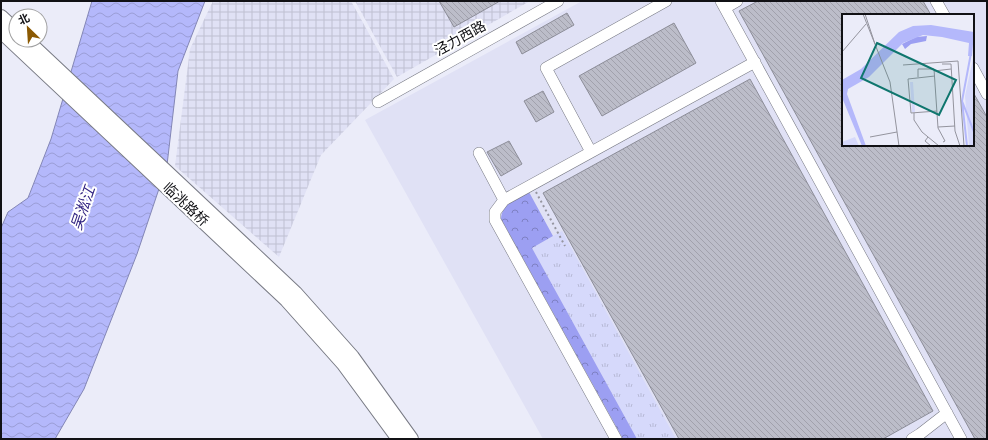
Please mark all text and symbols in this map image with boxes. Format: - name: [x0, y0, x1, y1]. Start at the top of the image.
- north arrow: [8, 8, 48, 48]
- text: 北: [16, 11, 32, 28]
- inset map: [842, 14, 974, 146]
- street label: 泾力西路: [432, 17, 489, 59]
- street label: 临洮路桥: [159, 179, 212, 230]
- water label: 吴淞江: [67, 182, 99, 232]

